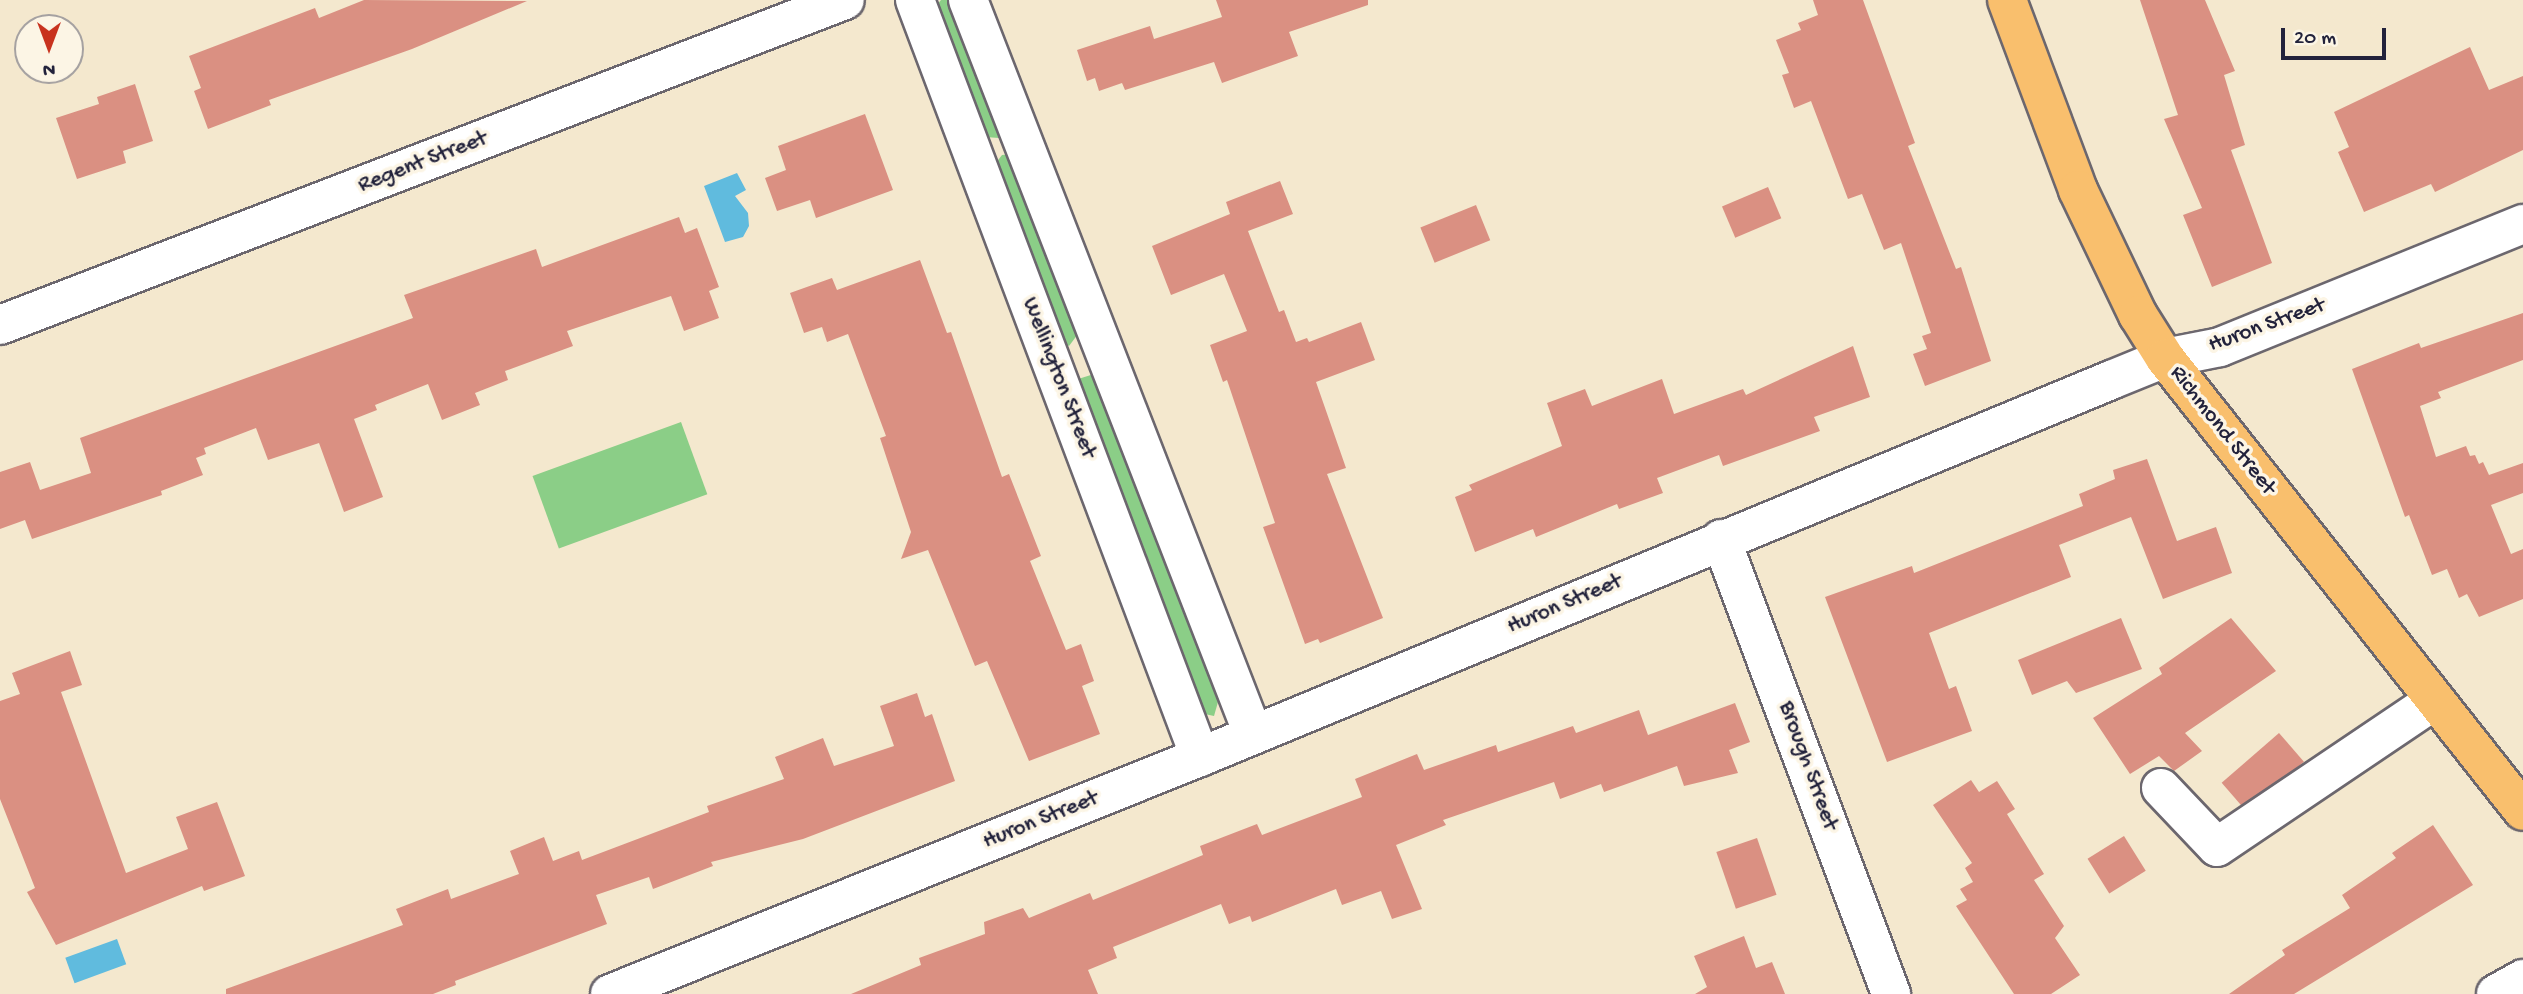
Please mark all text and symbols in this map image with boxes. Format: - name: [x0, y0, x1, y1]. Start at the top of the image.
- north arrow: [14, 14, 84, 84]
- scale bar: [2285, 14, 2390, 58]
- text: 20 m: [2294, 27, 2336, 52]
- text: N: [43, 57, 55, 80]
- street label: Regent Street: [355, 126, 491, 200]
- street label: Huron Street: [2205, 292, 2329, 360]
- street label: Wellington Street: [1015, 294, 1101, 462]
- street label: Richmond Street: [2163, 361, 2281, 501]
- street label: Huron Street: [1504, 569, 1626, 641]
- street label: Brough Street: [1771, 698, 1843, 834]
- street label: Huron Street: [979, 785, 1103, 857]

